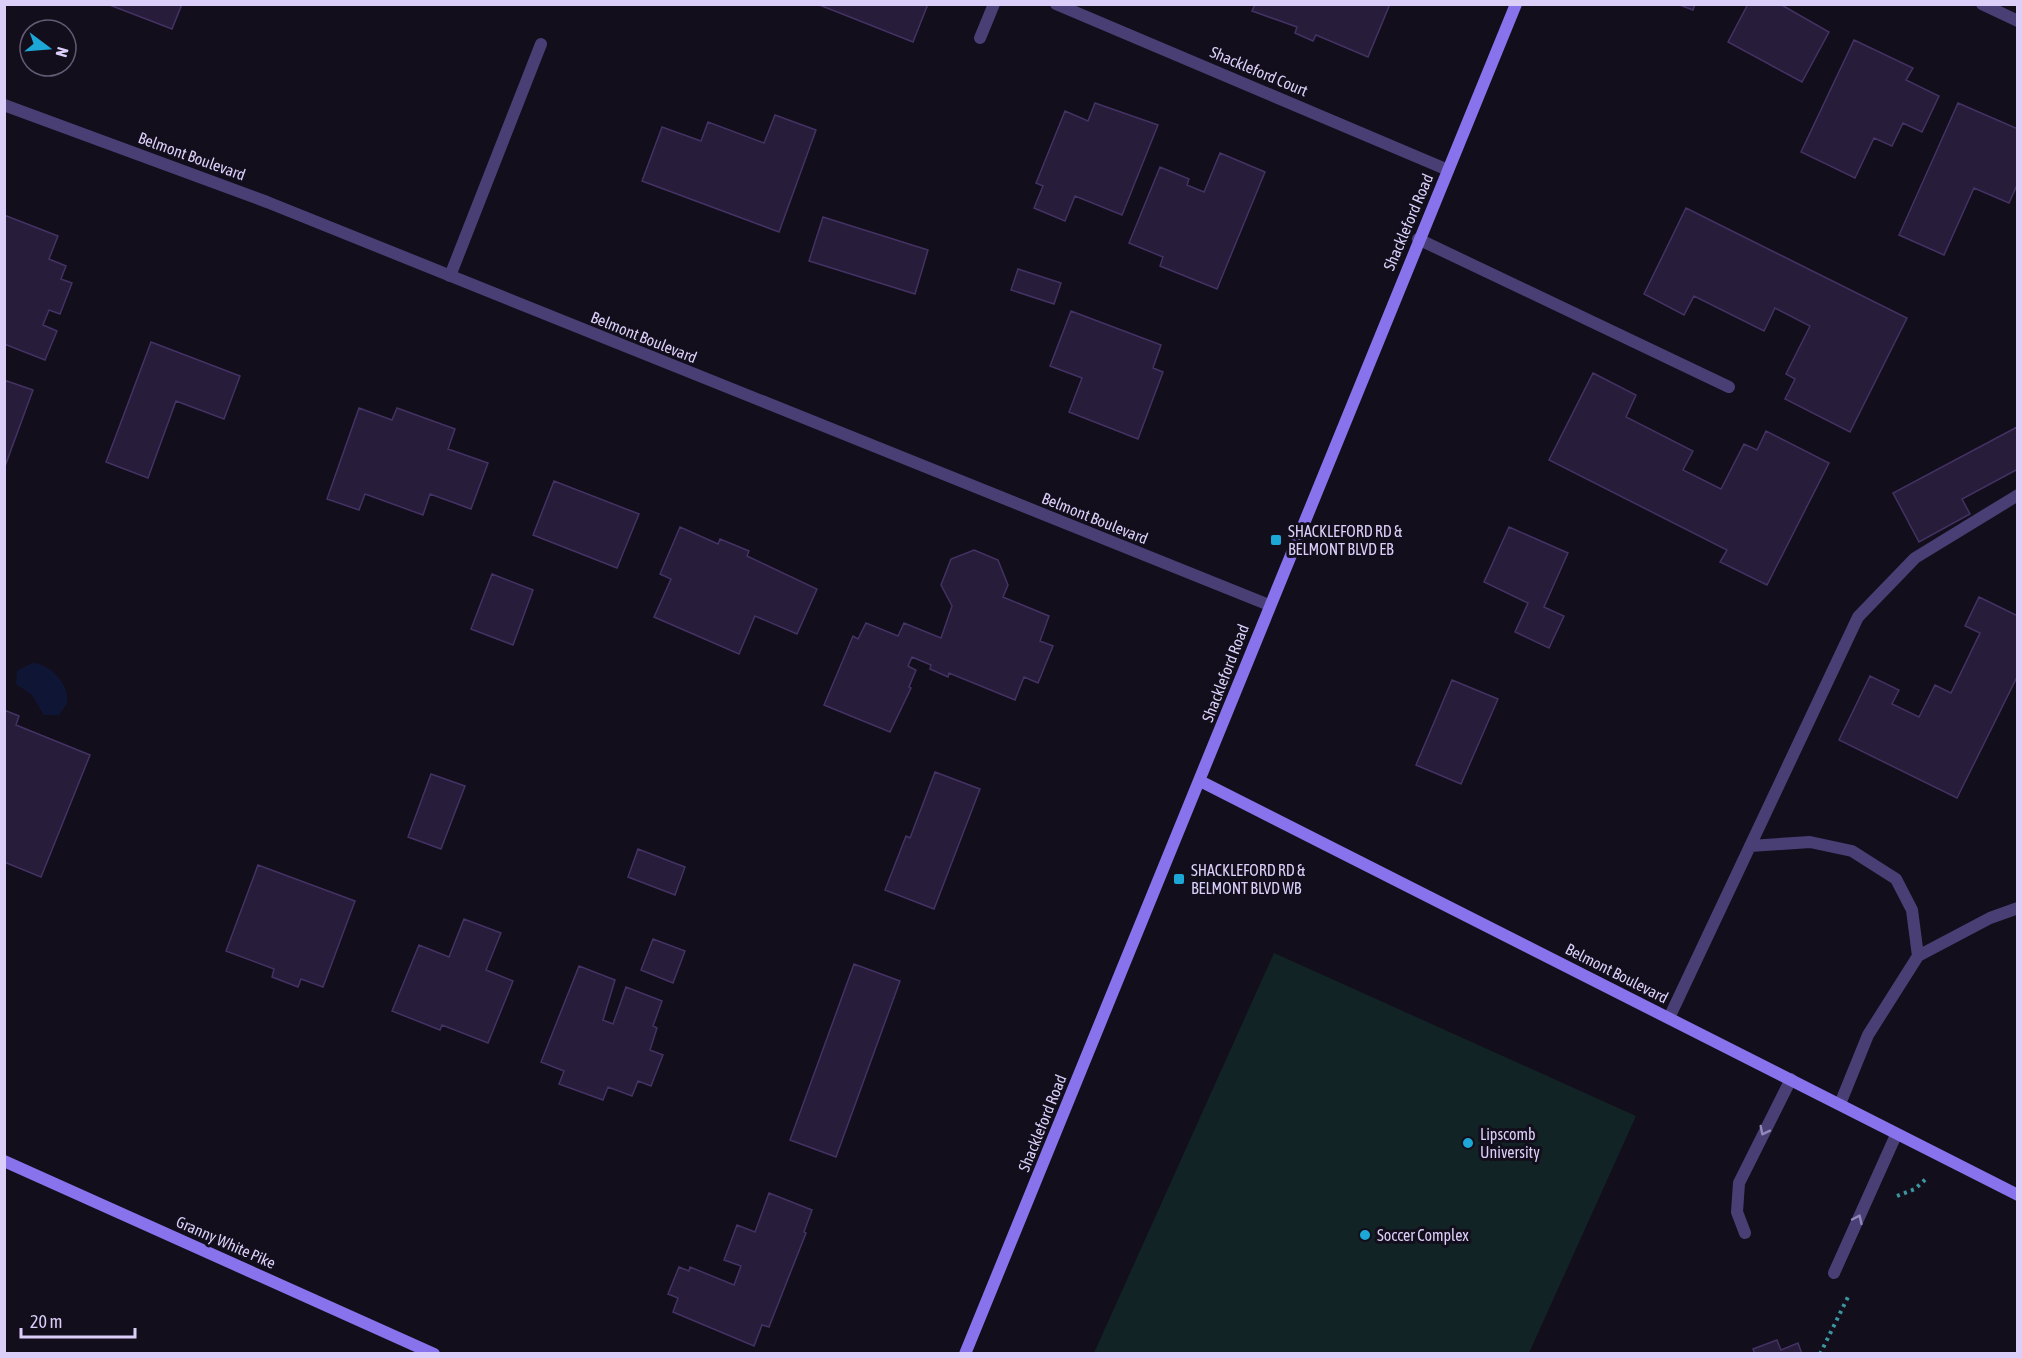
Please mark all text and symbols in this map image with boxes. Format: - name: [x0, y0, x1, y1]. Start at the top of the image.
- north arrow: [18, 18, 78, 78]
- street label: Shackleford Court: [1207, 42, 1311, 100]
- text: N: [52, 45, 72, 59]
- street label: Belmont Boulevard: [136, 128, 248, 184]
- street label: Shackleford Road: [1380, 171, 1436, 273]
- street label: Belmont Boulevard: [588, 308, 700, 366]
- street label: Belmont Boulevard: [1039, 489, 1151, 547]
- place label: SHACKLEFORD RD & BELMONT BLVD EB: [1288, 522, 1403, 558]
- marker: SHACKLEFORD RD & BELMONT BLVD EB: [1269, 533, 1283, 547]
- street label: Shackleford Road: [1198, 622, 1252, 724]
- place label: SHACKLEFORD RD & BELMONT BLVD WB: [1191, 861, 1306, 897]
- marker: SHACKLEFORD RD & BELMONT BLVD WB: [1172, 872, 1186, 886]
- street label: Belmont Boulevard: [1563, 939, 1671, 1007]
- street label: Shackleford Road: [1014, 1072, 1070, 1174]
- place label: Lipscomb University: [1480, 1125, 1540, 1162]
- one-way arrow: [1760, 1125, 1772, 1136]
- marker: Lipscomb University: [1461, 1136, 1475, 1150]
- street label: Granny White Pike: [173, 1212, 278, 1273]
- one-way arrow: [1851, 1215, 1863, 1226]
- place label: Soccer Complex: [1377, 1226, 1469, 1245]
- marker: Soccer Complex: [1358, 1228, 1372, 1242]
- scale bar: [21, 1301, 135, 1339]
- text: 20 m: [30, 1311, 62, 1332]

